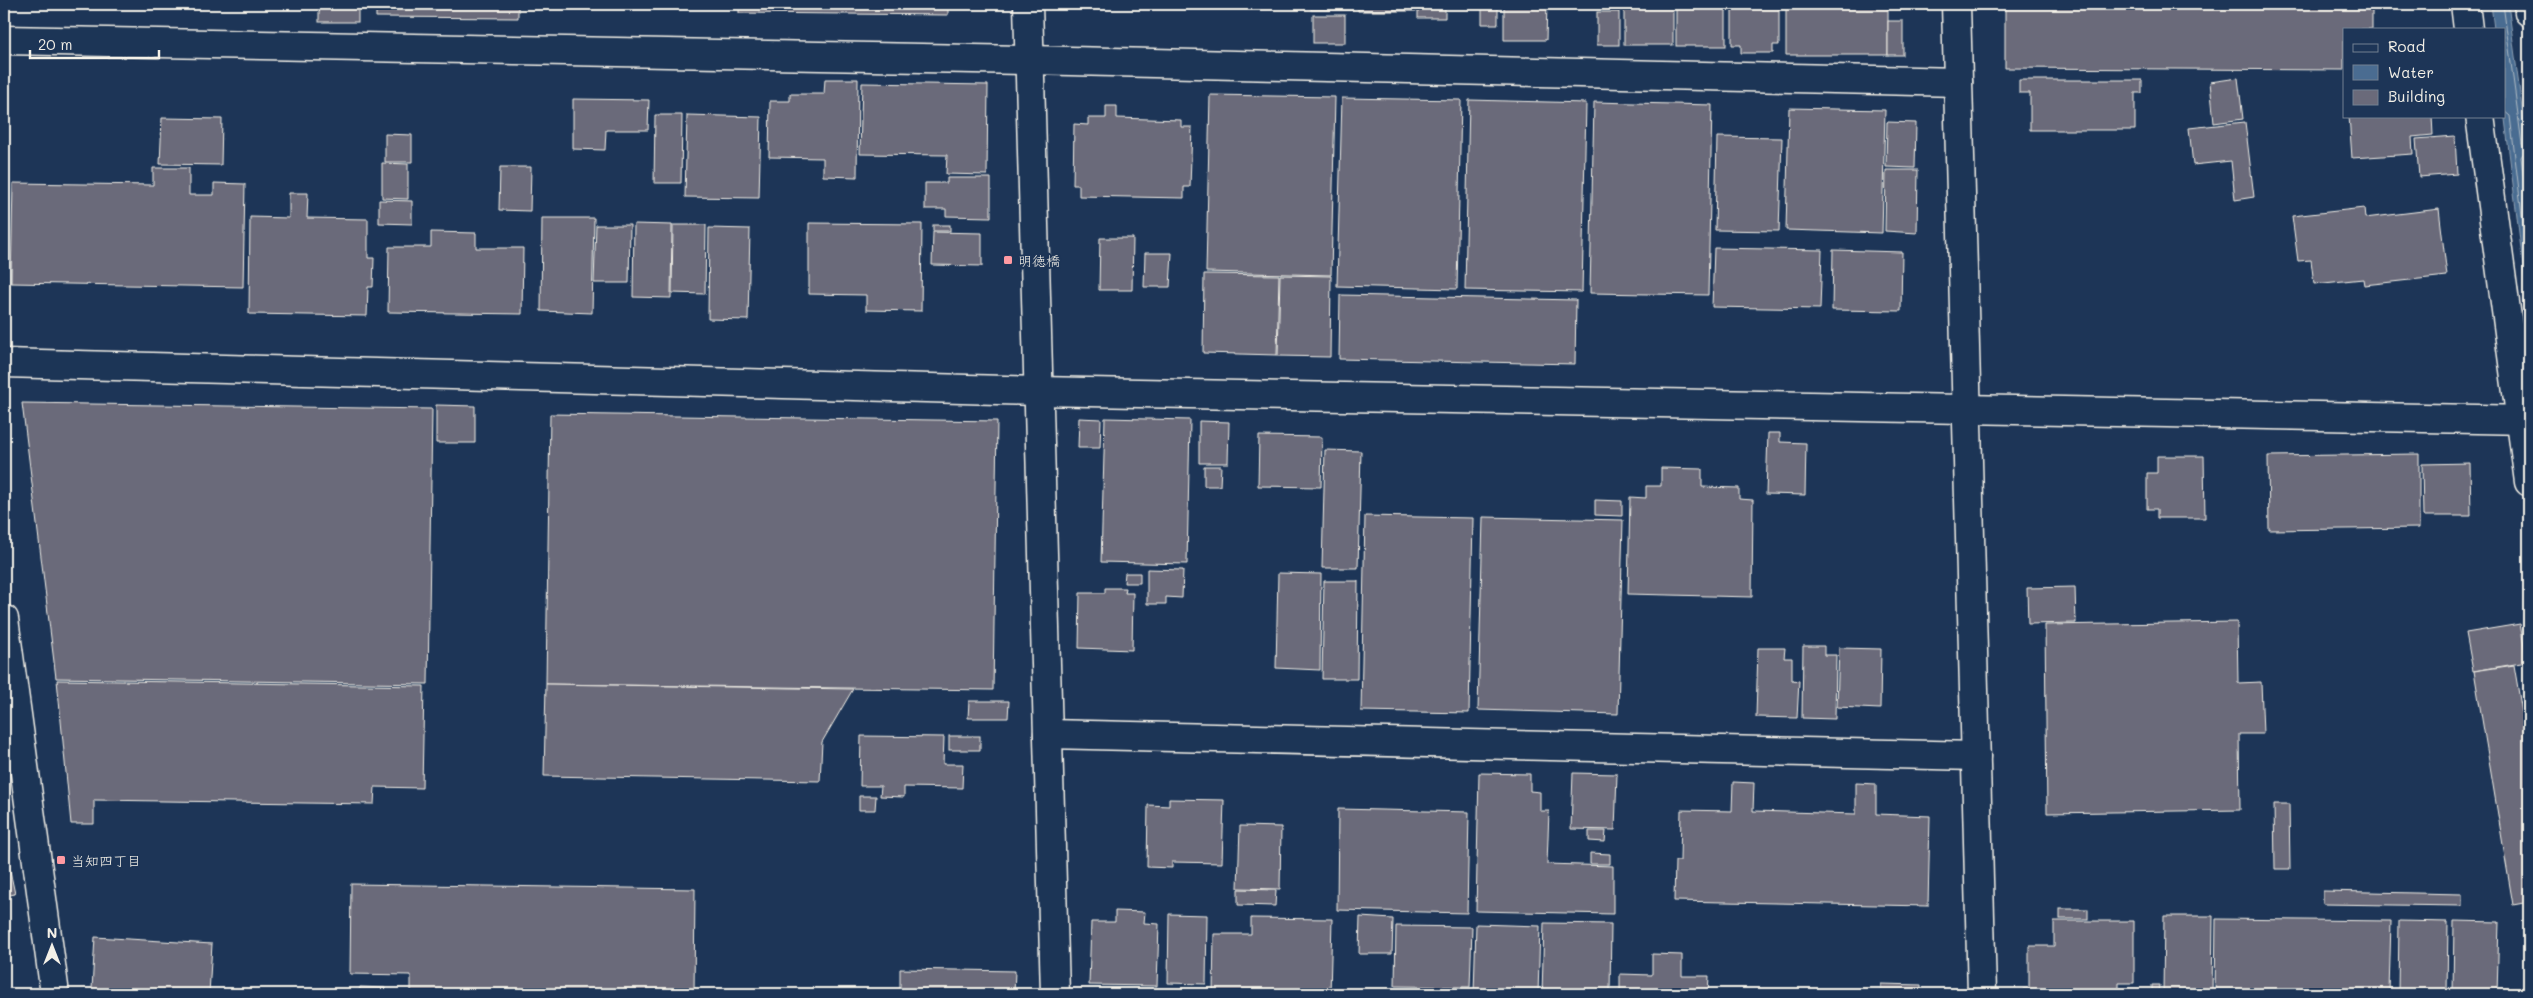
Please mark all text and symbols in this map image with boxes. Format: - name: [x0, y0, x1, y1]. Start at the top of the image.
- scale bar: [30, 28, 159, 60]
- legend: [2343, 28, 2506, 118]
- text: 20 m: [38, 34, 72, 54]
- text: Road: [2388, 36, 2425, 56]
- text: Water: [2388, 62, 2434, 82]
- text: Building: [2388, 86, 2445, 106]
- place label: 明徳橋: [1018, 251, 1060, 270]
- marker: 明徳橋: [1002, 254, 1014, 266]
- place label: 当知四丁目: [71, 851, 141, 870]
- marker: 当知四丁目: [55, 854, 67, 866]
- north arrow: [28, 920, 78, 970]
- text: N: [47, 923, 57, 942]

